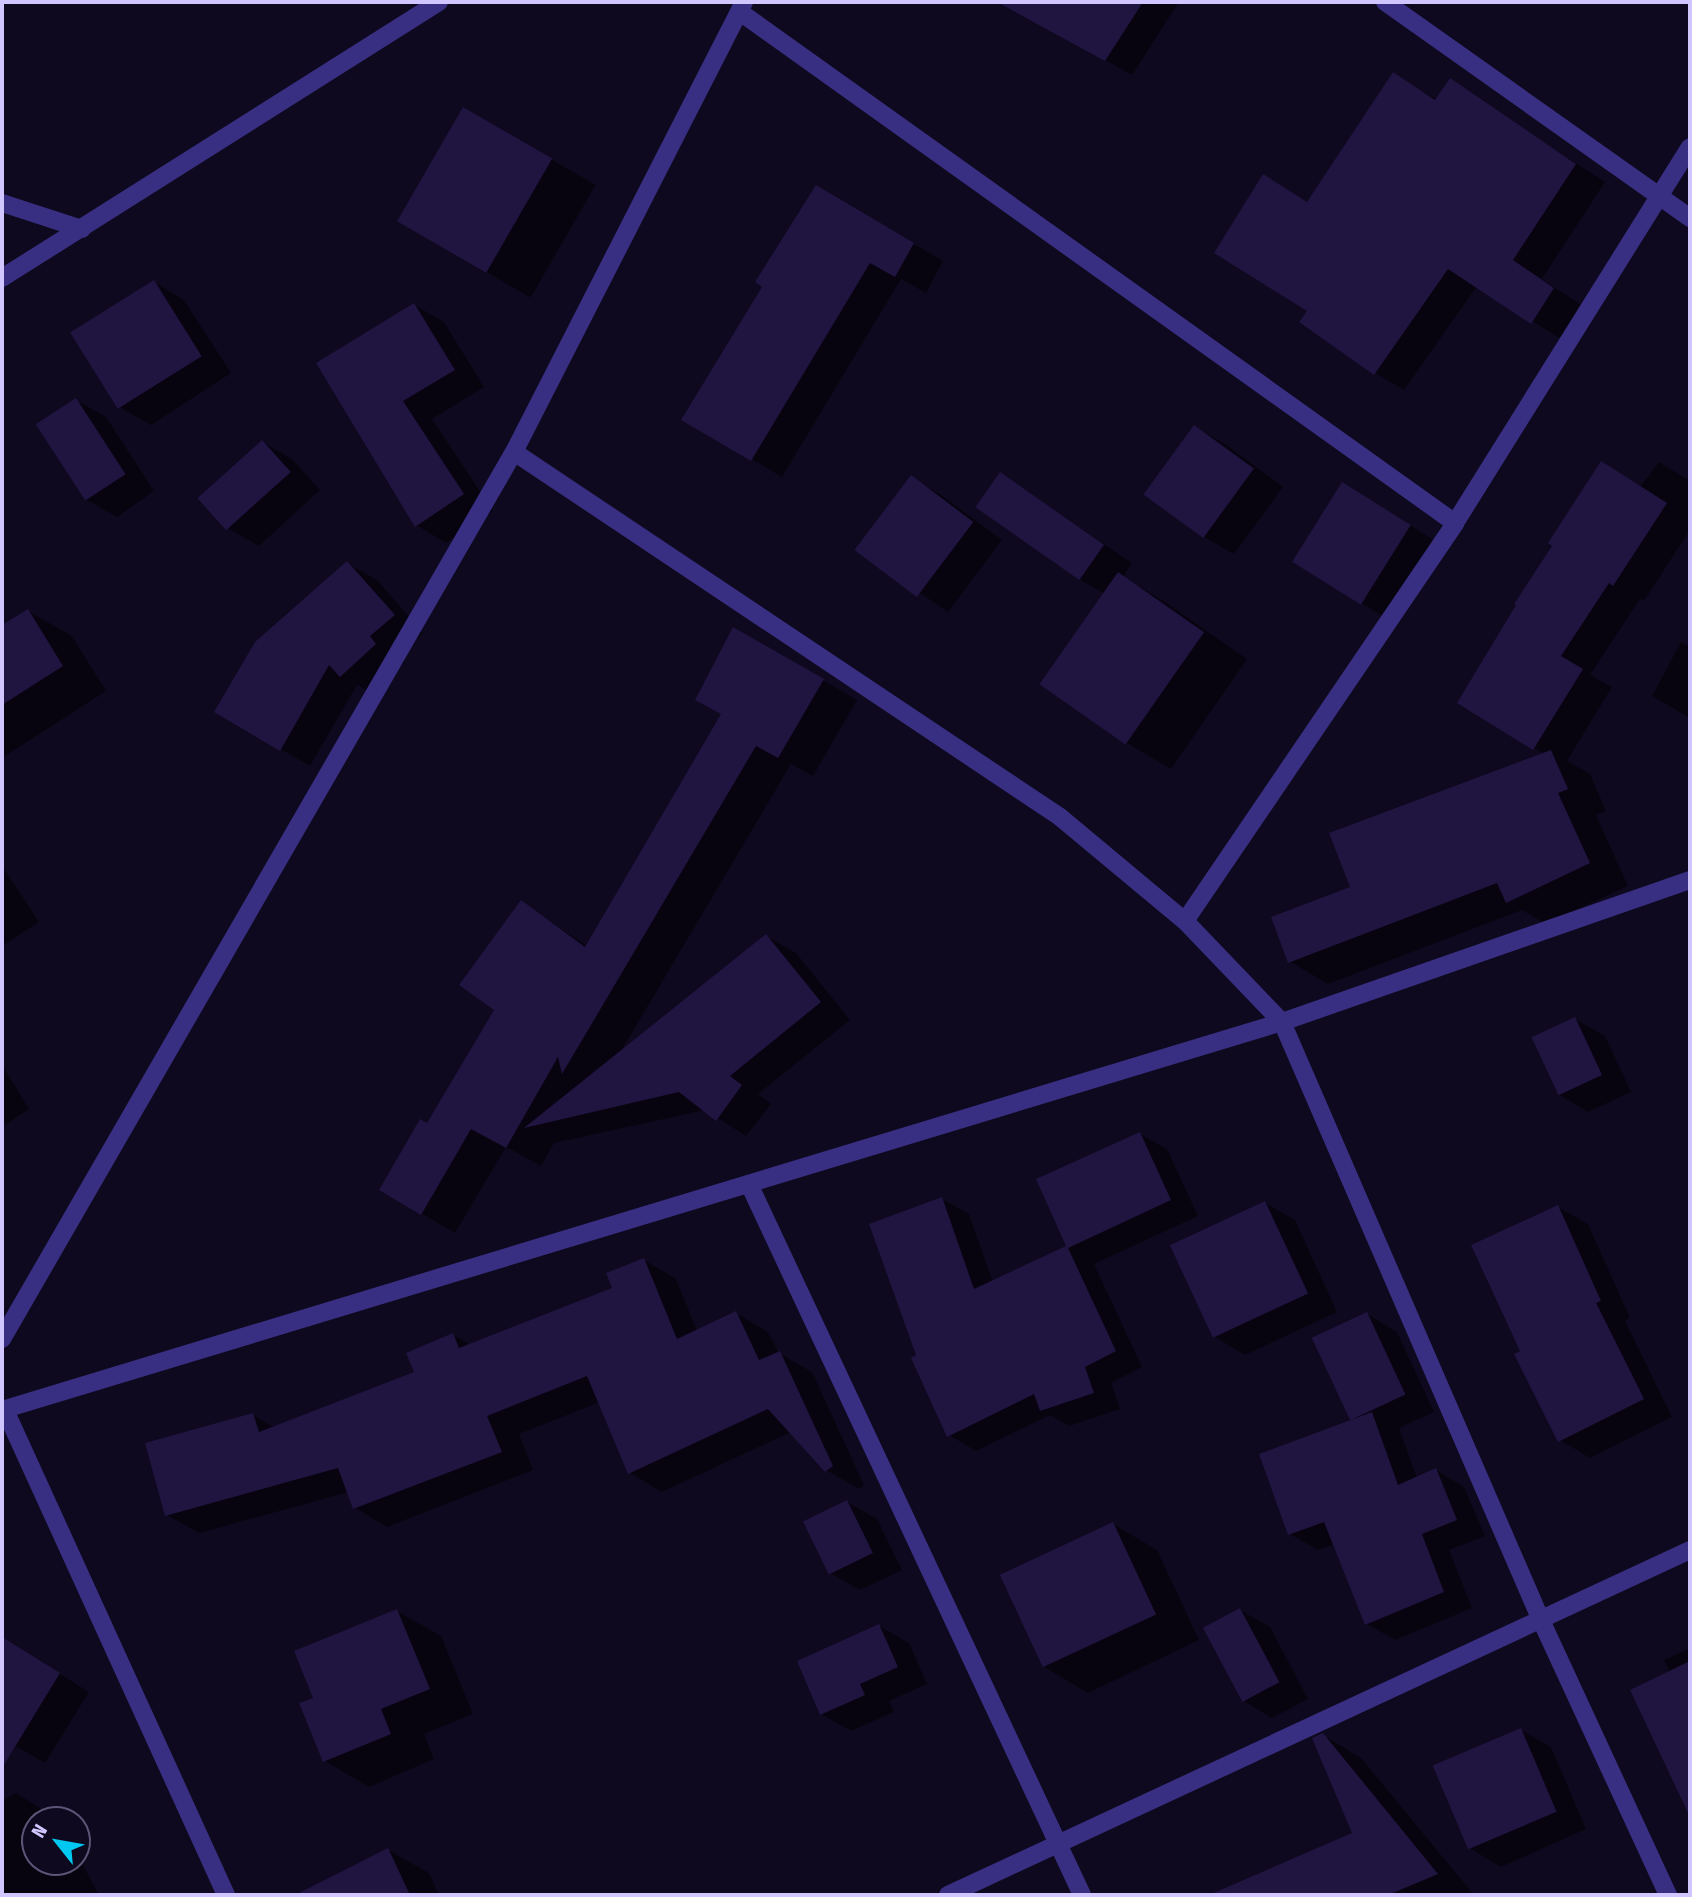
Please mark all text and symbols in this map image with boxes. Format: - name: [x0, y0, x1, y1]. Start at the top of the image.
- north arrow: [21, 1806, 91, 1876]
- text: N: [26, 1820, 52, 1842]

